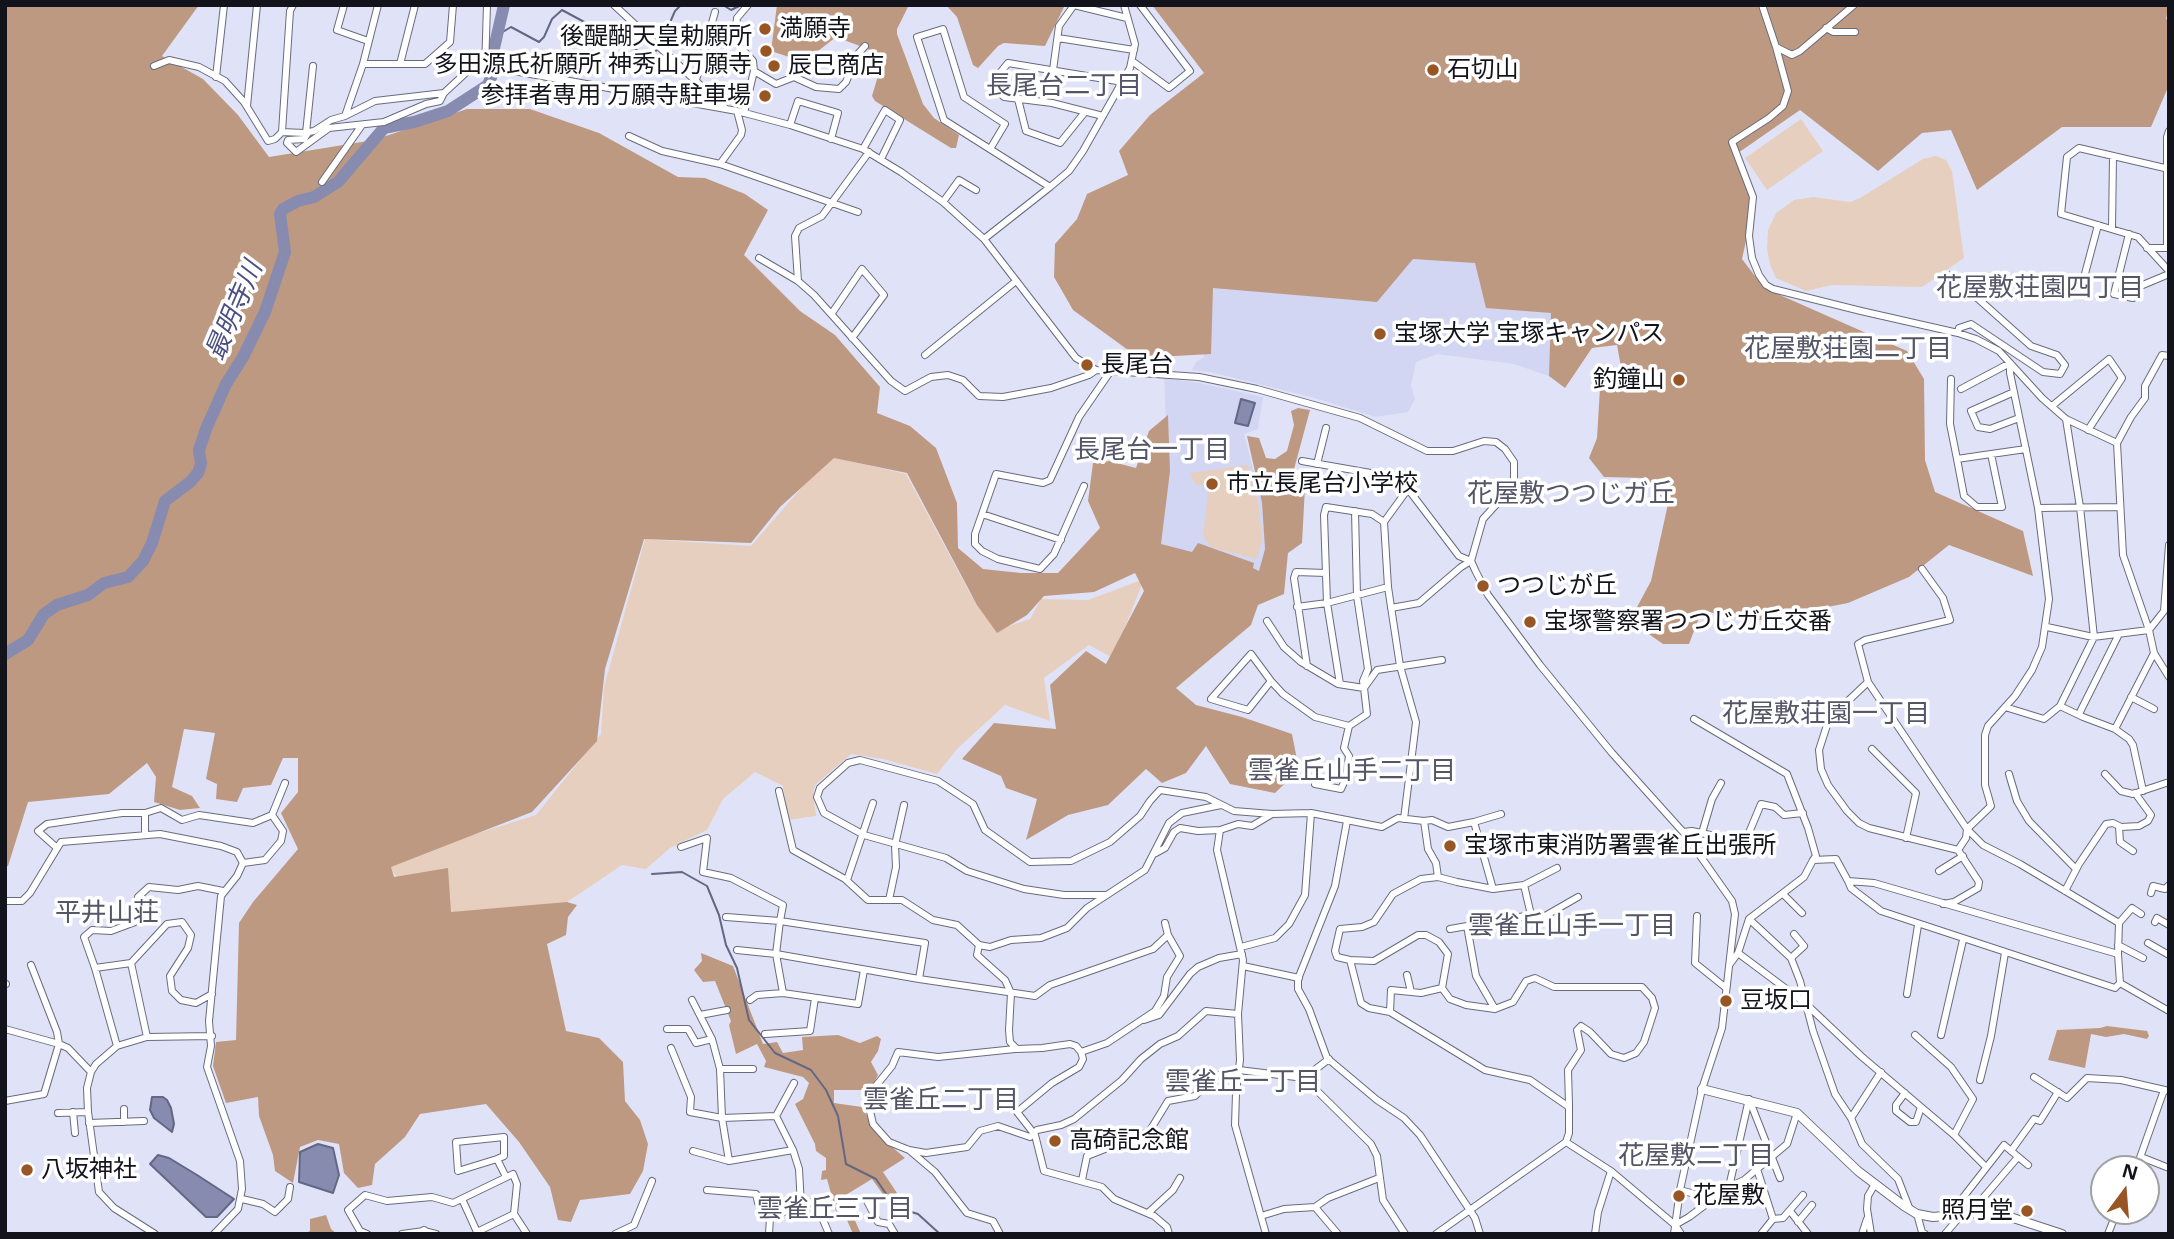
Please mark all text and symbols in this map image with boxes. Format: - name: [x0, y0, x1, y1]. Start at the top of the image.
- place label: 満願寺: [779, 15, 851, 43]
- marker: 満願寺: [757, 21, 773, 37]
- place label: 後醍醐天皇勅願所 多田源氏祈願所 神秀山万願寺: [434, 23, 752, 79]
- marker: 後醍醐天皇勅願所 多田源氏祈願所 神秀山万願寺: [758, 43, 774, 59]
- place label: 辰巳商店: [788, 52, 884, 80]
- place label: 石切山: [1447, 56, 1519, 84]
- marker: 辰巳商店: [766, 58, 782, 74]
- marker: 石切山: [1425, 62, 1441, 78]
- district label: 長尾台二丁目: [986, 71, 1142, 103]
- place label: 参拝者専用 万願寺駐車場: [481, 82, 751, 110]
- marker: 参拝者専用 万願寺駐車場: [757, 88, 773, 104]
- water label: 最明寺川: [200, 257, 270, 365]
- district label: 花屋敷荘園四丁目: [1936, 273, 2144, 305]
- place label: 宝塚大学 宝塚キャンパス: [1394, 320, 1664, 348]
- marker: 宝塚大学 宝塚キャンパス: [1372, 326, 1388, 342]
- district label: 花屋敷荘園二丁目: [1744, 334, 1952, 366]
- place label: 長尾台: [1101, 351, 1173, 379]
- marker: 長尾台: [1079, 357, 1095, 373]
- place label: 釣鐘山: [1593, 366, 1665, 394]
- marker: 釣鐘山: [1671, 372, 1687, 388]
- district label: 長尾台一丁目: [1074, 435, 1230, 467]
- place label: 市立長尾台小学校: [1226, 470, 1418, 498]
- marker: 市立長尾台小学校: [1204, 476, 1220, 492]
- district label: 花屋敷つつじガ丘: [1467, 479, 1675, 511]
- place label: つつじが丘: [1497, 572, 1617, 600]
- marker: つつじが丘: [1475, 578, 1491, 594]
- place label: 宝塚警察署つつじガ丘交番: [1544, 608, 1832, 636]
- marker: 宝塚警察署つつじガ丘交番: [1522, 614, 1538, 630]
- district label: 花屋敷荘園一丁目: [1722, 699, 1930, 731]
- district label: 雲雀丘山手二丁目: [1248, 756, 1456, 788]
- place label: 宝塚市東消防署雲雀丘出張所: [1464, 832, 1776, 860]
- marker: 宝塚市東消防署雲雀丘出張所: [1442, 838, 1458, 854]
- district label: 平井山荘: [55, 898, 159, 930]
- district label: 雲雀丘山手一丁目: [1468, 911, 1676, 943]
- place label: 豆坂口: [1740, 987, 1812, 1015]
- marker: 豆坂口: [1718, 993, 1734, 1009]
- district label: 雲雀丘一丁目: [1165, 1067, 1321, 1099]
- district label: 雲雀丘二丁目: [863, 1085, 1019, 1117]
- place label: 高碕記念館: [1069, 1127, 1189, 1155]
- marker: 高碕記念館: [1047, 1133, 1063, 1149]
- district label: 花屋敷二丁目: [1618, 1141, 1774, 1173]
- north arrow: [2090, 1155, 2160, 1225]
- place label: 八坂神社: [41, 1156, 137, 1184]
- text: N: [2119, 1157, 2141, 1186]
- marker: 八坂神社: [19, 1162, 35, 1178]
- place label: 花屋敷: [1693, 1182, 1765, 1210]
- marker: 花屋敷: [1671, 1188, 1687, 1204]
- district label: 雲雀丘三丁目: [757, 1194, 913, 1226]
- place label: 照月堂: [1941, 1197, 2013, 1225]
- marker: 照月堂: [2019, 1203, 2035, 1219]

